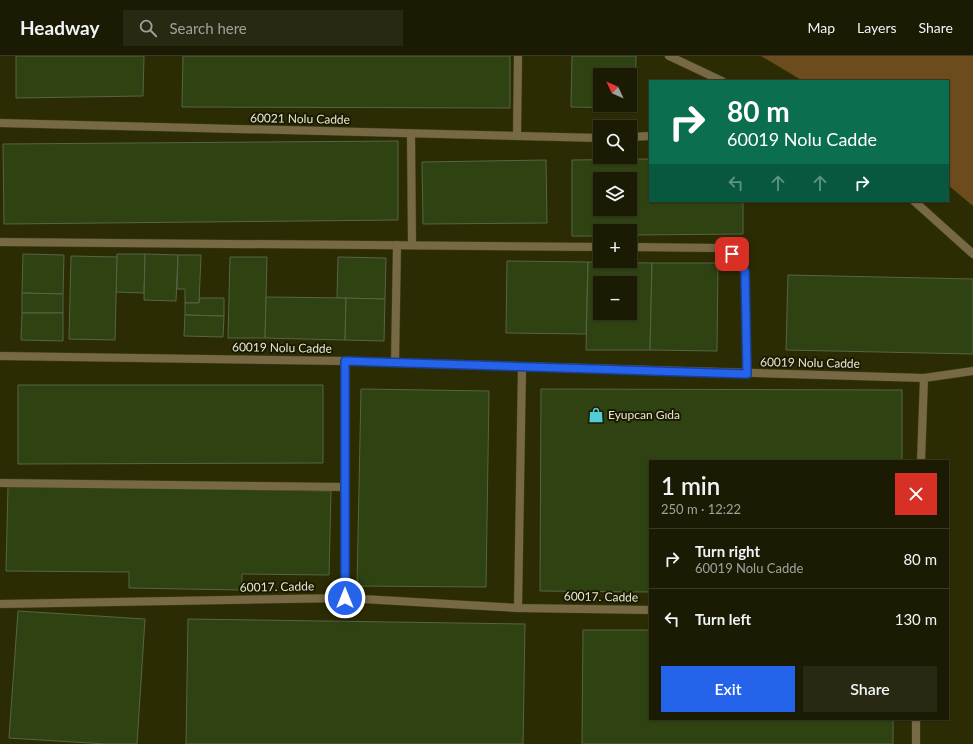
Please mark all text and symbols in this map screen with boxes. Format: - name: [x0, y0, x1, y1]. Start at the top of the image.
- search box: [123, 10, 403, 46]
- text: Headway: [20, 16, 99, 39]
- icon: search: [137, 17, 159, 39]
- text: Search here: [169, 19, 247, 37]
- text: Map: [807, 19, 835, 36]
- text: Layers: [857, 19, 897, 36]
- text: Share: [919, 19, 953, 36]
- north arrow: [593, 68, 637, 112]
- map controls: [593, 68, 637, 320]
- text: 80 m: [727, 94, 790, 128]
- icon: right: [661, 96, 713, 148]
- street label: 60021 Nolu Cadde: [250, 110, 350, 127]
- button: search: [593, 120, 637, 164]
- text: 60019 Nolu Cadde: [727, 128, 877, 150]
- button: layers: [593, 172, 637, 216]
- icon: left: [725, 172, 747, 194]
- icon: ahead: [767, 172, 789, 194]
- icon: ahead: [809, 172, 831, 194]
- icon: right: [851, 172, 873, 194]
- button: +: [593, 224, 637, 268]
- pin: [715, 237, 749, 271]
- icon: arrive: [721, 243, 743, 265]
- button: −: [593, 276, 637, 320]
- street label: 60019 Nolu Cadde: [232, 339, 332, 356]
- street label: 60019 Nolu Cadde: [760, 354, 860, 371]
- shop icon: Eyupcan Gıda: [587, 406, 605, 424]
- place label: Eyupcan Gıda: [608, 407, 680, 422]
- text: 1 min: [661, 471, 720, 500]
- button: close: [895, 473, 937, 515]
- text: 250 m · 12:22: [661, 501, 741, 517]
- text: Turn right: [695, 542, 760, 560]
- icon: right: [661, 548, 683, 570]
- text: 80 m: [903, 550, 937, 568]
- text: 60019 Nolu Cadde: [695, 560, 803, 576]
- position arrow: [324, 577, 366, 619]
- street label: 60017. Cadde: [240, 578, 314, 595]
- street label: 60017. Cadde: [564, 588, 638, 605]
- icon: left: [661, 608, 683, 630]
- text: Turn left: [695, 610, 751, 628]
- text: 130 m: [895, 610, 937, 628]
- button: Exit: [661, 666, 795, 712]
- button: Share: [803, 666, 937, 712]

